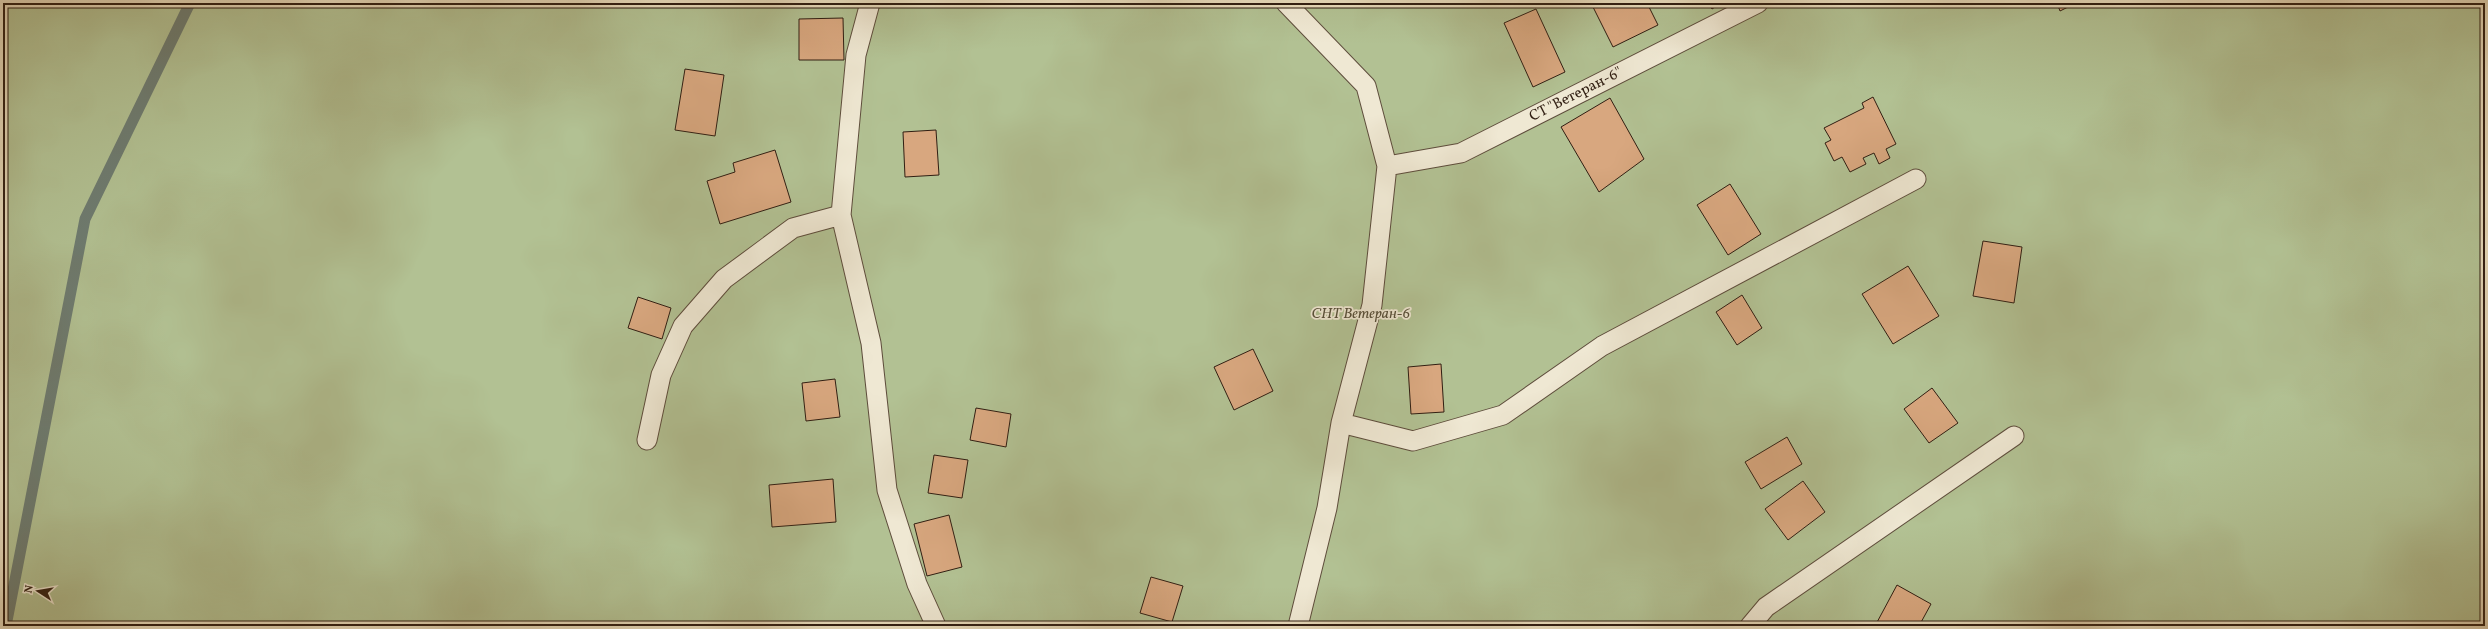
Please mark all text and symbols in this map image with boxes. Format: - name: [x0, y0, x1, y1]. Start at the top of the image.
- street label: СТ "Ветеран-6": [1526, 63, 1626, 127]
- park label: СНТ Ветеран-6: [1312, 304, 1410, 325]
- north arrow: [18, 571, 58, 611]
- text: N: [22, 584, 38, 595]

